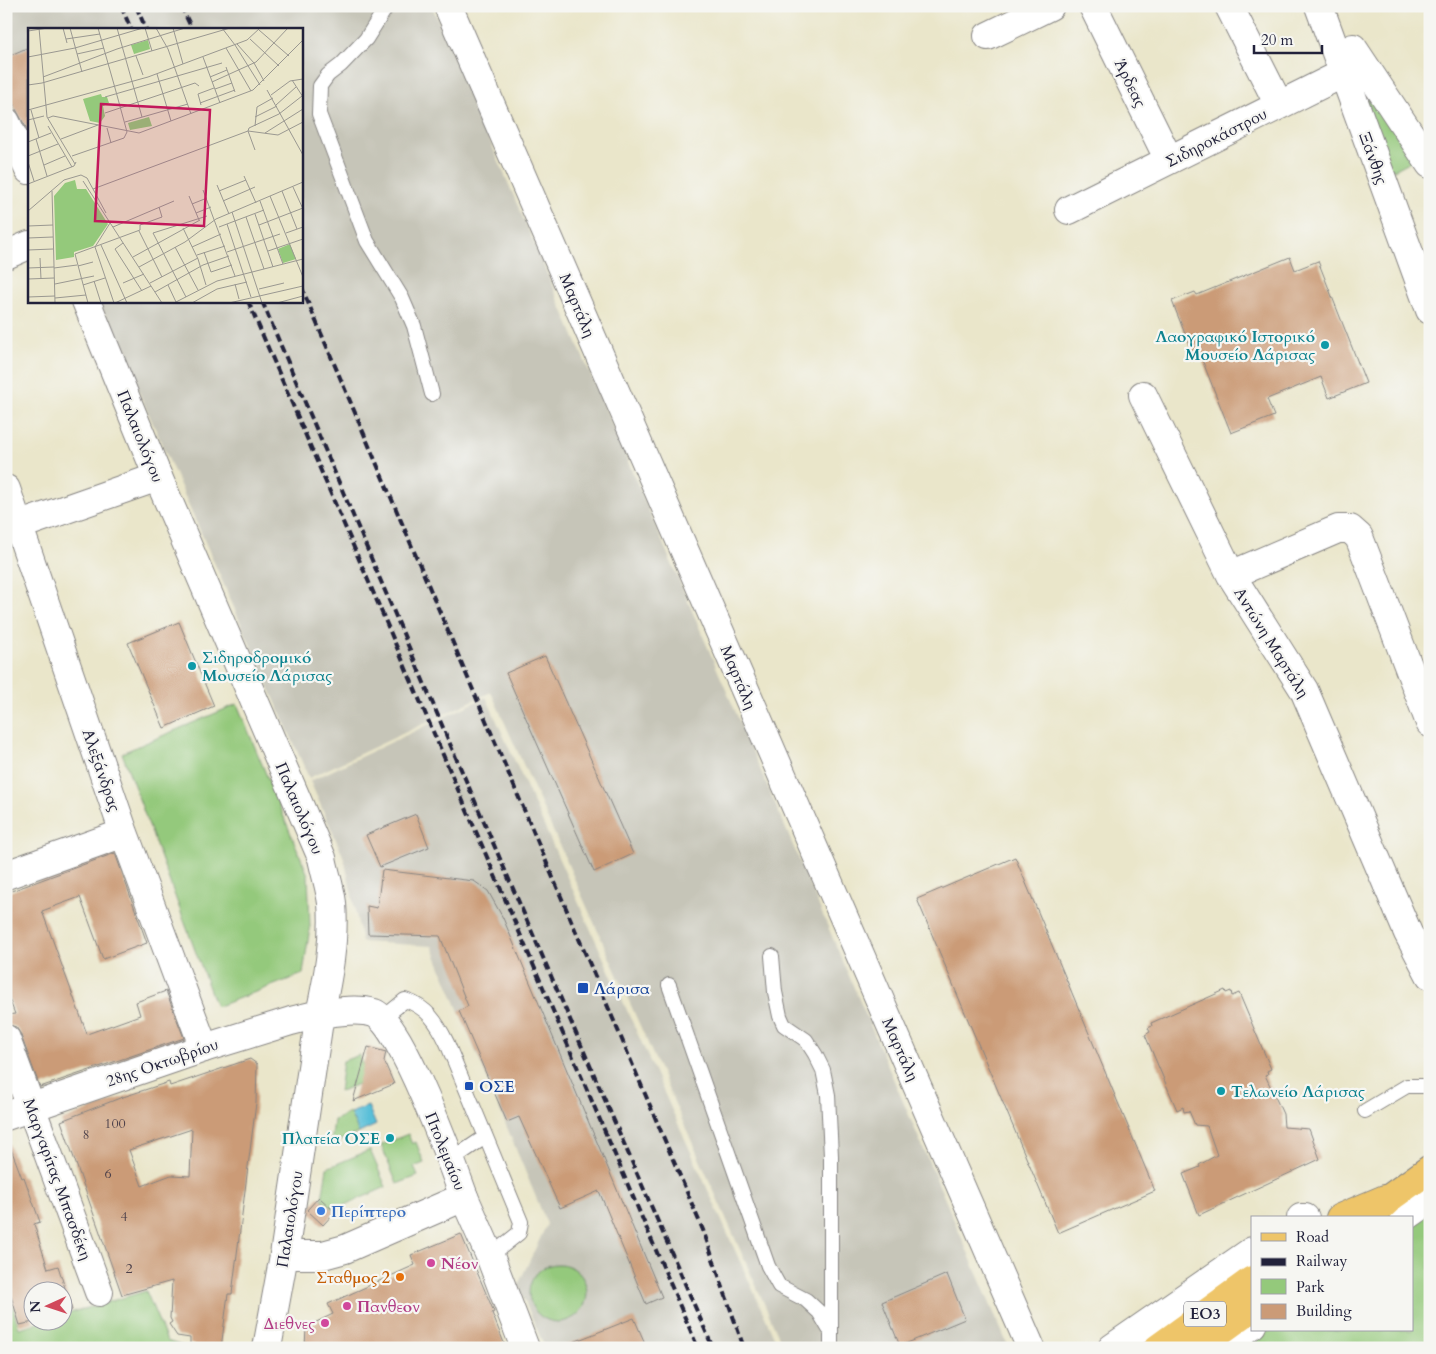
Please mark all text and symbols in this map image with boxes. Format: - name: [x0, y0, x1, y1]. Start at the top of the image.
- scale bar: [1254, 22, 1321, 54]
- inset map: [28, 28, 302, 302]
- text: 20 m: [1261, 30, 1293, 50]
- street label: Άρδεας: [1109, 56, 1151, 111]
- street label: Σιδηροκάστρου: [1162, 103, 1271, 173]
- street label: Ξάνθης: [1353, 129, 1393, 188]
- street label: Μαρτάλη: [554, 270, 600, 341]
- place label: Λαογραφικό Ιστορικό Μουσείο Λάρισας: [1155, 326, 1315, 366]
- marker: Λαογραφικό Ιστορικό Μουσείο Λάρισας: [1319, 339, 1331, 351]
- street label: Παλαιολόγου: [112, 387, 169, 486]
- street label: Αντώνη Μαρτάλη: [1228, 583, 1314, 702]
- street label: Μαρτάλη: [715, 642, 761, 713]
- place label: Σιδηροδρομικό Μουσείο Λάρισας: [202, 647, 332, 687]
- marker: Σιδηροδρομικό Μουσείο Λάρισας: [186, 660, 198, 672]
- street label: Αλεξάνδρας: [77, 726, 126, 815]
- street label: Παλαιολόγου: [270, 759, 328, 858]
- place label: Λάρισα: [594, 978, 650, 1000]
- marker: Λάρισα: [576, 981, 590, 995]
- street label: Μαρτάλη: [876, 1014, 924, 1085]
- street label: 28ης Οκτωβρίου: [103, 1033, 221, 1092]
- place label: ΟΣΕ: [479, 1076, 514, 1098]
- marker: ΟΣΕ: [463, 1080, 475, 1092]
- place label: Τελωνείο Λάρισας: [1231, 1081, 1365, 1103]
- marker: Τελωνείο Λάρισας: [1215, 1085, 1227, 1097]
- street label: Μαργαρίτας Μπασδέκη: [18, 1095, 97, 1263]
- street label: Πτολεμαίου: [419, 1109, 471, 1194]
- house number: 100: [104, 1114, 126, 1133]
- house number: 8: [82, 1125, 90, 1144]
- place label: Πλατεία ΟΣΕ: [282, 1128, 380, 1150]
- marker: Πλατεία ΟΣΕ: [384, 1132, 396, 1144]
- house number: 6: [104, 1164, 112, 1183]
- street label: Παλαιολόγου: [271, 1169, 309, 1269]
- place label: Περίπτερο: [331, 1201, 406, 1223]
- marker: Περίπτερο: [315, 1205, 327, 1217]
- house number: 4: [120, 1207, 128, 1226]
- legend: [1251, 1216, 1414, 1332]
- text: Road: [1296, 1227, 1329, 1247]
- text: Railway: [1296, 1251, 1347, 1271]
- place label: Νέον: [441, 1253, 479, 1275]
- marker: Νέον: [425, 1257, 437, 1269]
- house number: 2: [125, 1259, 133, 1278]
- place label: Σταθμος 2: [316, 1267, 390, 1289]
- marker: Σταθμος 2: [394, 1271, 406, 1283]
- text: Park: [1296, 1277, 1325, 1297]
- north arrow: [22, 1282, 72, 1332]
- place label: Πανθεον: [357, 1296, 420, 1318]
- text: N: [26, 1300, 45, 1313]
- marker: Πανθεον: [341, 1300, 353, 1312]
- text: Building: [1296, 1301, 1352, 1321]
- road number: ΕΟ3: [1184, 1302, 1226, 1326]
- place label: Διεθνες: [264, 1313, 315, 1335]
- marker: Διεθνες: [319, 1317, 331, 1329]

